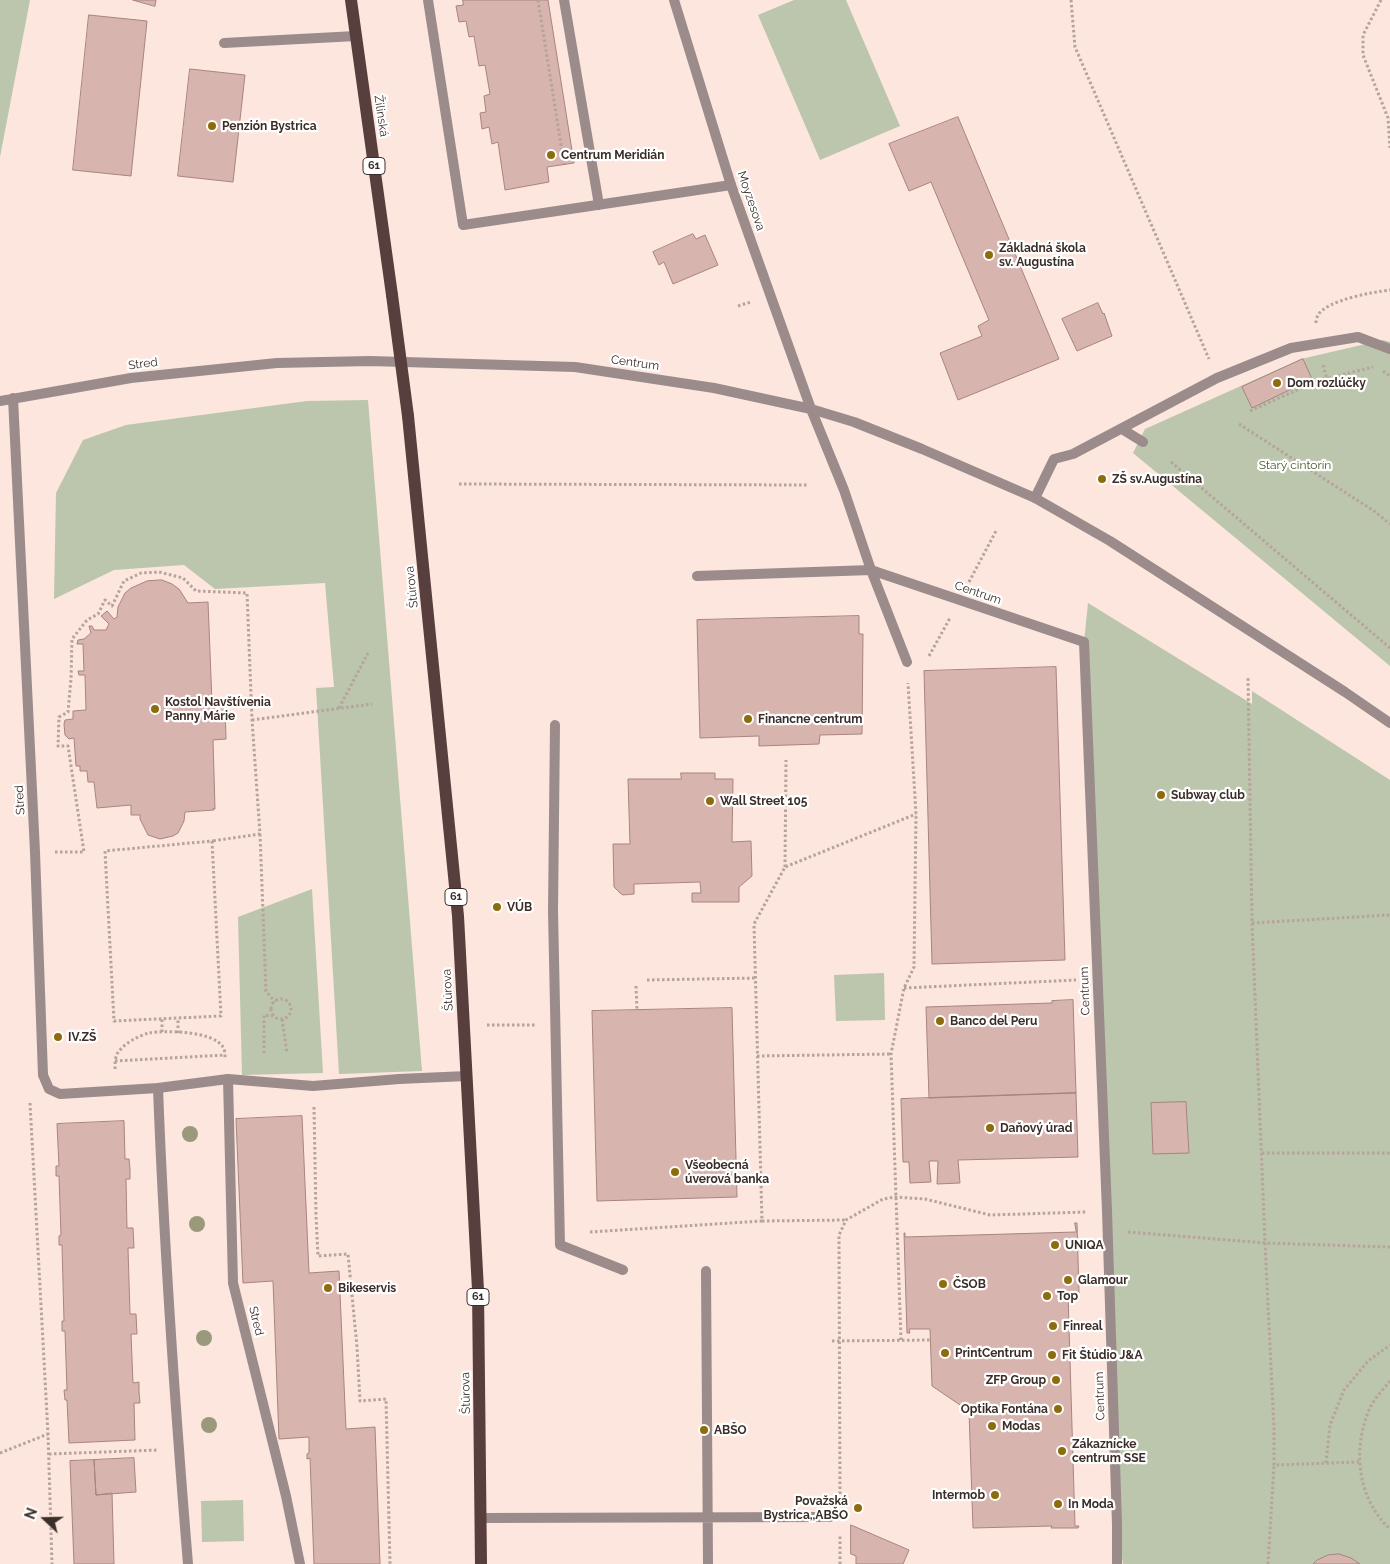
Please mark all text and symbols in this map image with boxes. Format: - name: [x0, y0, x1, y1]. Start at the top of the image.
- street label: Žilinská: [371, 94, 391, 138]
- place label: Penzión Bystrica: [222, 119, 317, 133]
- marker: Penzión Bystrica: [206, 120, 218, 132]
- place label: Centrum Meridián: [561, 148, 664, 162]
- marker: Centrum Meridián: [545, 149, 557, 161]
- road number: 61: [363, 158, 385, 175]
- street label: Moyzesova: [734, 169, 768, 233]
- place label: Základná škola sv. Augustína: [999, 241, 1086, 269]
- marker: Základná škola sv. Augustína: [983, 249, 995, 261]
- street label: Centrum: [610, 352, 660, 374]
- street label: Stred: [127, 355, 159, 373]
- place label: Dom rozlúčky: [1287, 376, 1366, 390]
- marker: Dom rozlúčky: [1271, 377, 1283, 389]
- park label: Starý cintorín: [1259, 458, 1331, 472]
- place label: ZŠ sv.Augustína: [1112, 472, 1202, 486]
- marker: ZŠ sv.Augustína: [1096, 473, 1108, 485]
- street label: Štúrova: [403, 565, 421, 609]
- street label: Centrum: [953, 578, 1003, 608]
- place label: Kostol Navštívenia Panny Márie: [165, 695, 271, 723]
- marker: Kostol Navštívenia Panny Márie: [149, 703, 161, 715]
- place label: Financne centrum: [758, 712, 862, 726]
- marker: Financne centrum: [742, 713, 754, 725]
- street label: Stred: [12, 785, 28, 815]
- place label: Subway club: [1171, 788, 1245, 802]
- marker: Subway club: [1155, 789, 1167, 801]
- place label: Wall Street 105: [720, 794, 807, 808]
- marker: Wall Street 105: [704, 795, 716, 807]
- road number: 61: [445, 889, 467, 906]
- place label: VÚB: [507, 900, 532, 914]
- marker: VÚB: [491, 901, 503, 913]
- street label: Centrum: [1077, 966, 1093, 1016]
- street label: Štúrova: [440, 969, 456, 1011]
- place label: Banco del Peru: [950, 1014, 1037, 1028]
- marker: Banco del Peru: [934, 1015, 946, 1027]
- place label: IV.ZŠ: [68, 1030, 96, 1044]
- marker: IV.ZŠ: [52, 1031, 64, 1043]
- place label: Daňový úrad: [1000, 1121, 1072, 1135]
- marker: Daňový úrad: [984, 1122, 996, 1134]
- place label: Všeobecná úverová banka: [685, 1158, 769, 1186]
- marker: Všeobecná úverová banka: [669, 1166, 681, 1178]
- place label: UNIQA: [1065, 1238, 1104, 1252]
- marker: UNIQA: [1049, 1239, 1061, 1251]
- place label: Glamour: [1078, 1273, 1128, 1287]
- marker: Glamour: [1062, 1274, 1074, 1286]
- place label: ČSOB: [953, 1277, 986, 1291]
- marker: ČSOB: [937, 1278, 949, 1290]
- place label: Bikeservis: [338, 1281, 396, 1295]
- marker: Bikeservis: [322, 1282, 334, 1294]
- road number: 61: [467, 1288, 489, 1305]
- place label: Top: [1057, 1289, 1078, 1303]
- marker: Top: [1041, 1290, 1053, 1302]
- street label: Stred: [245, 1305, 267, 1337]
- place label: Finreal: [1063, 1319, 1103, 1333]
- marker: Finreal: [1047, 1320, 1059, 1332]
- place label: PrintCentrum: [955, 1346, 1032, 1360]
- marker: PrintCentrum: [939, 1347, 951, 1359]
- place label: Fit Štúdio J&A: [1062, 1348, 1143, 1362]
- marker: Fit Štúdio J&A: [1046, 1349, 1058, 1361]
- street label: Centrum: [1092, 1371, 1108, 1421]
- street label: Štúrova: [458, 1372, 474, 1414]
- place label: ZFP Group: [986, 1373, 1046, 1387]
- marker: ZFP Group: [1050, 1374, 1062, 1386]
- place label: Optika Fontána: [961, 1402, 1048, 1416]
- marker: Optika Fontána: [1052, 1403, 1064, 1415]
- place label: Modas: [1002, 1419, 1040, 1433]
- marker: Modas: [986, 1420, 998, 1432]
- place label: ABŠO: [714, 1423, 747, 1437]
- marker: ABŠO: [698, 1424, 710, 1436]
- place label: Zákaznícke centrum SSE: [1072, 1437, 1146, 1465]
- marker: Zákaznícke centrum SSE: [1056, 1445, 1068, 1457]
- place label: Intermob: [932, 1488, 985, 1502]
- marker: Intermob: [989, 1489, 1001, 1501]
- north arrow: [20, 1494, 70, 1544]
- place label: Považská Bystrica,,ABŠO: [763, 1494, 848, 1522]
- place label: In Moda: [1068, 1497, 1114, 1511]
- marker: In Moda: [1052, 1498, 1064, 1510]
- marker: Považská Bystrica,,ABŠO: [852, 1502, 864, 1514]
- text: N: [22, 1506, 40, 1521]

